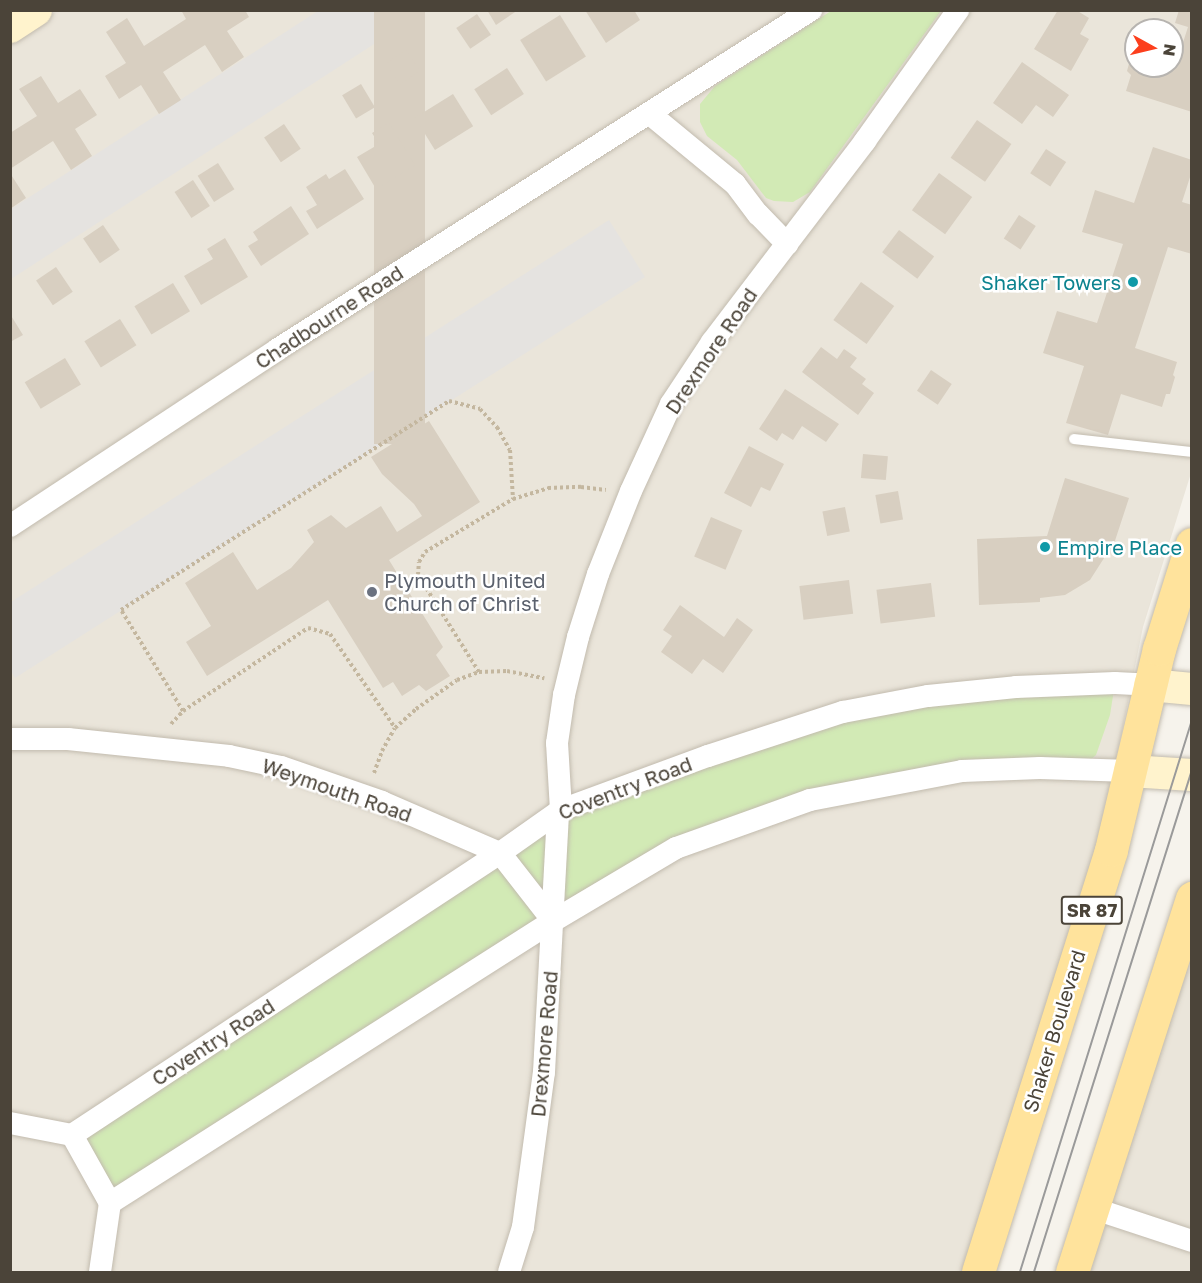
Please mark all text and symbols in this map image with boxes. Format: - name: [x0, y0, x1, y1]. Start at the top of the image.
- north arrow: [1124, 18, 1184, 78]
- text: N: [1159, 43, 1181, 58]
- street label: Chadbourne Road: [251, 260, 407, 374]
- place label: Shaker Towers: [981, 270, 1121, 294]
- marker: Shaker Towers: [1126, 275, 1140, 289]
- street label: Drexmore Road: [660, 283, 762, 419]
- place label: Empire Place: [1057, 535, 1182, 559]
- marker: Empire Place: [1038, 540, 1052, 554]
- place label: Plymouth United Church of Christ: [384, 568, 546, 615]
- marker: Plymouth United Church of Christ: [365, 585, 379, 599]
- street label: Coventry Road: [555, 751, 695, 825]
- street label: Weymouth Road: [259, 753, 415, 827]
- road number: SR 87: [1060, 895, 1124, 925]
- street label: Shaker Boulevard: [1018, 947, 1090, 1115]
- street label: Drexmore Road: [526, 970, 562, 1118]
- street label: Coventry Road: [147, 993, 279, 1091]

